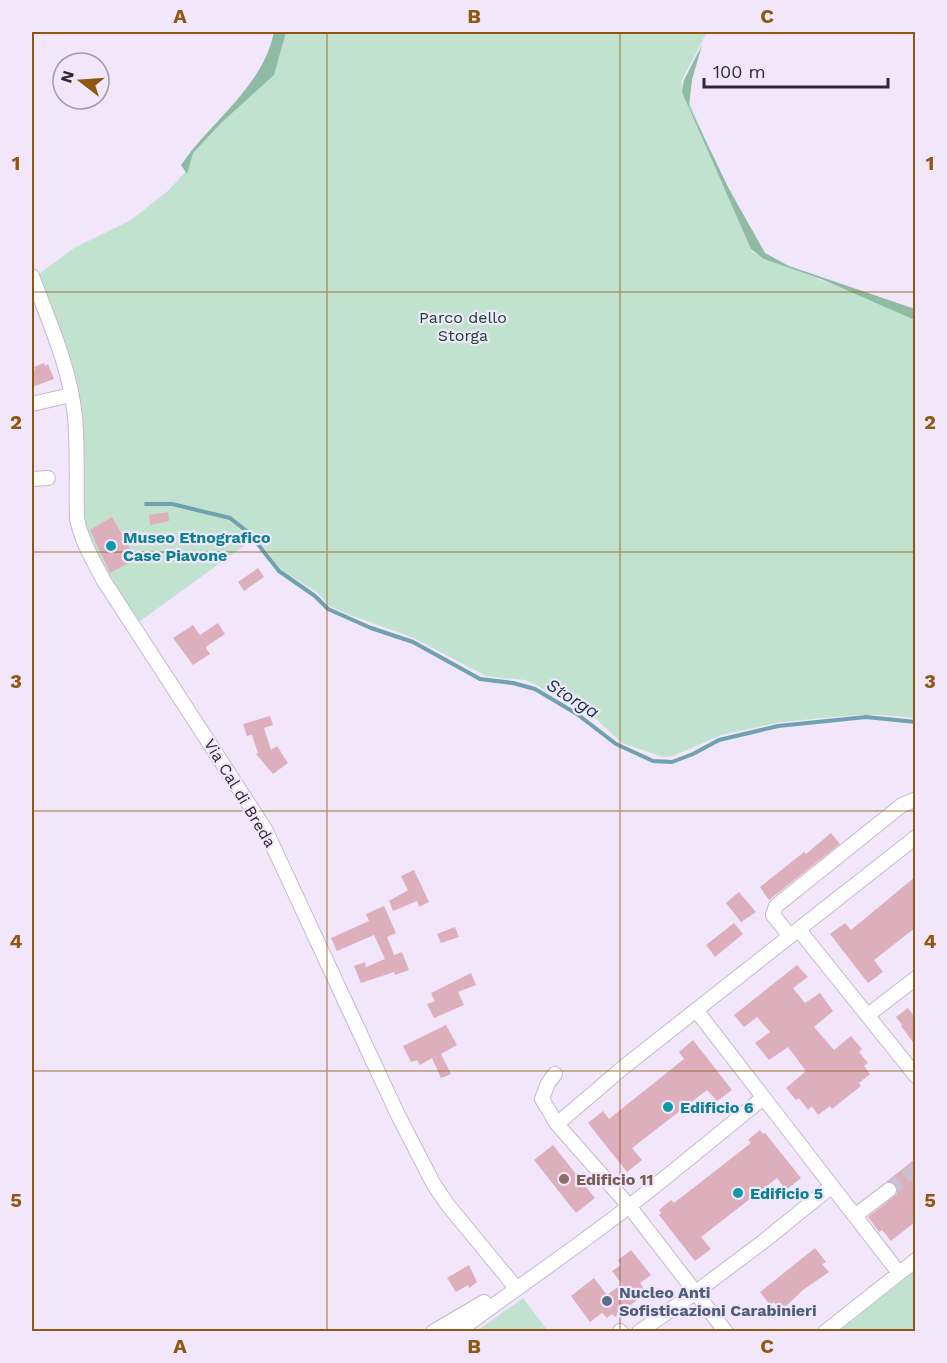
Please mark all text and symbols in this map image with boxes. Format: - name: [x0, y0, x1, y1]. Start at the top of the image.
- text: A: [173, 4, 187, 28]
- text: B: [467, 4, 481, 28]
- text: C: [760, 4, 774, 28]
- north arrow: [51, 51, 111, 111]
- scale bar: [704, 51, 888, 89]
- text: 100 m: [713, 61, 766, 82]
- text: N: [56, 68, 78, 85]
- text: 1: [12, 151, 20, 175]
- text: 1: [926, 151, 934, 175]
- park label: Parco dello Storga: [419, 308, 507, 345]
- text: 2: [10, 410, 22, 434]
- text: 2: [924, 410, 936, 434]
- place label: Museo Etnografico Case Piavone: [123, 528, 271, 565]
- marker: Museo Etnografico Case Piavone: [104, 539, 118, 553]
- text: 3: [10, 669, 22, 693]
- text: 3: [924, 669, 936, 693]
- water label: Storga: [543, 674, 603, 722]
- street label: Via Cal di Breda: [200, 735, 280, 851]
- text: 4: [10, 929, 23, 953]
- text: 4: [924, 929, 937, 953]
- place label: Edificio 6: [680, 1098, 754, 1117]
- marker: Edificio 6: [661, 1100, 675, 1114]
- place label: Edificio 11: [576, 1170, 654, 1189]
- marker: Edificio 11: [557, 1172, 571, 1186]
- place label: Edificio 5: [750, 1184, 823, 1203]
- marker: Edificio 5: [731, 1186, 745, 1200]
- text: 5: [10, 1188, 22, 1212]
- text: 5: [924, 1188, 936, 1212]
- place label: Nucleo Anti Sofisticazioni Carabinieri: [619, 1283, 817, 1320]
- marker: Nucleo Anti Sofisticazioni Carabinieri: [600, 1294, 614, 1308]
- text: A: [173, 1334, 187, 1358]
- text: B: [467, 1334, 481, 1358]
- text: C: [760, 1334, 774, 1358]

